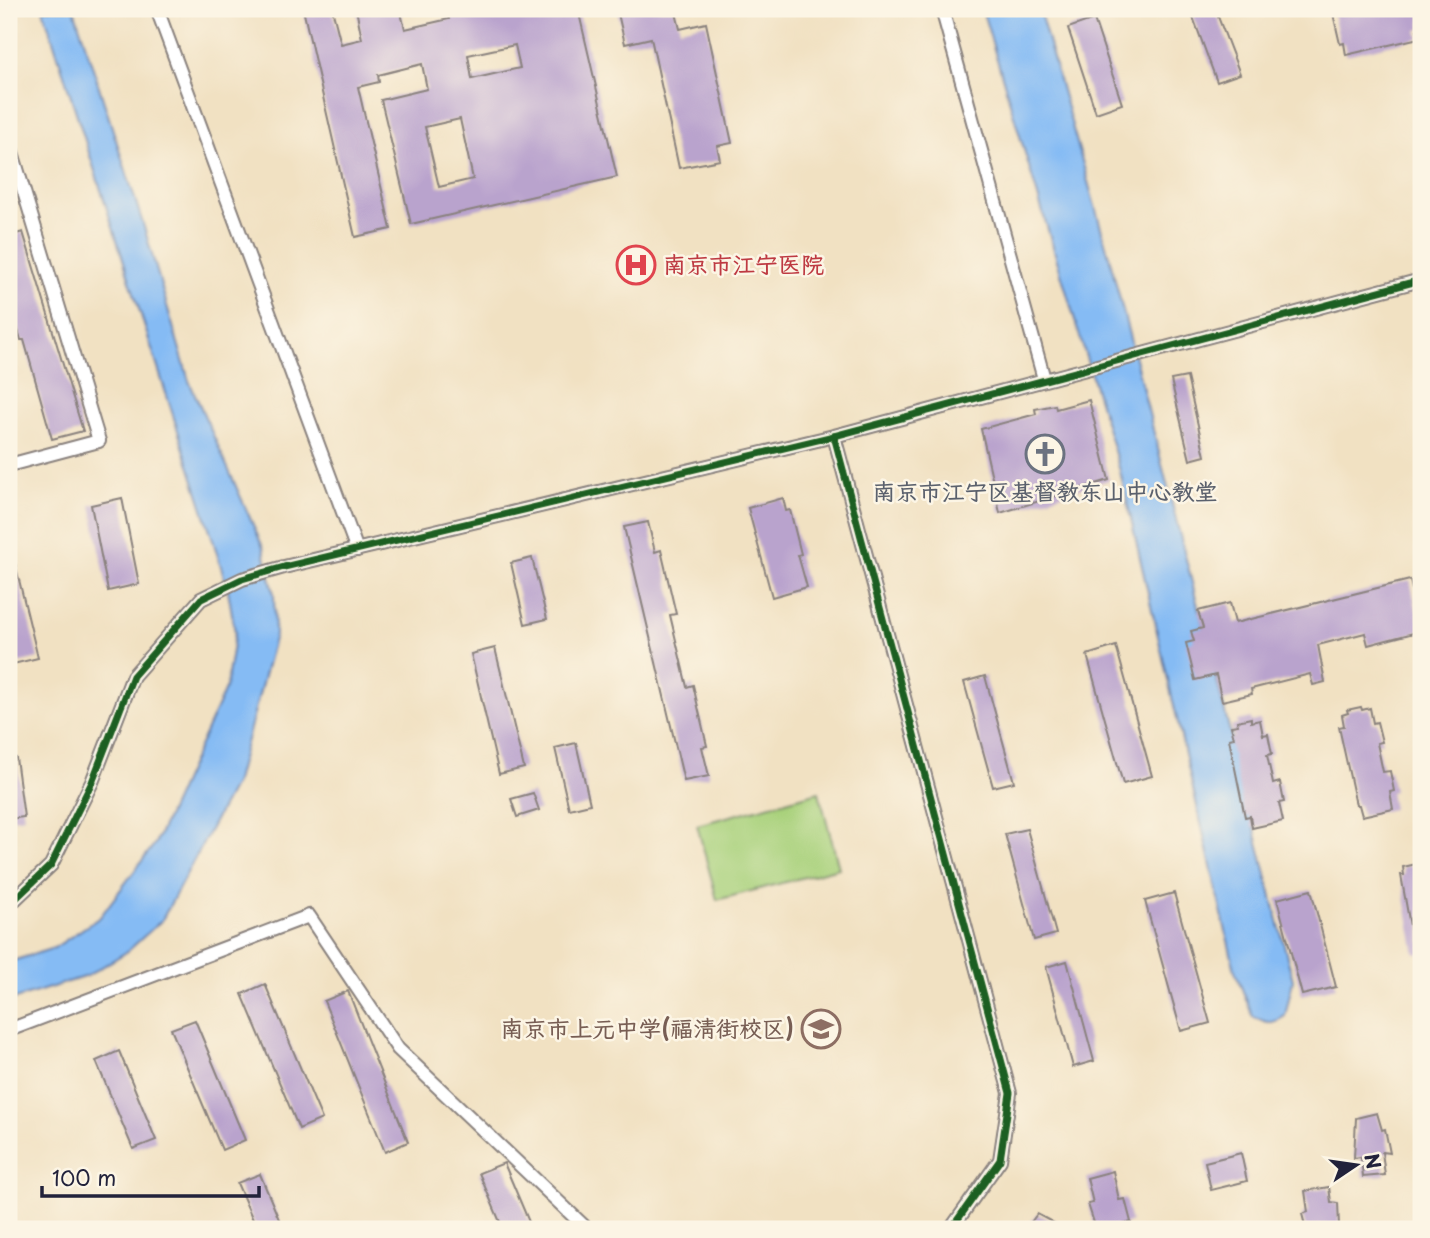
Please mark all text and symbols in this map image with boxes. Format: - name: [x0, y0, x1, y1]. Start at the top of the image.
- hospital icon: 南京市江宁医院: [615, 244, 657, 286]
- place label: 南京市江宁医院: [663, 246, 824, 281]
- church icon: 南京市江宁区基督教东山中心教堂: [1024, 433, 1066, 475]
- place label: 南京市江宁区基督教东山中心教堂: [873, 473, 1218, 508]
- school or university icon: 南京市上元中学(福清街校区): [800, 1008, 842, 1050]
- place label: 南京市上元中学(福清街校区): [501, 1010, 794, 1045]
- north arrow: [1322, 1130, 1392, 1200]
- text: N: [1358, 1150, 1389, 1171]
- scale bar: [42, 1154, 259, 1198]
- text: 100 m: [52, 1161, 116, 1193]

